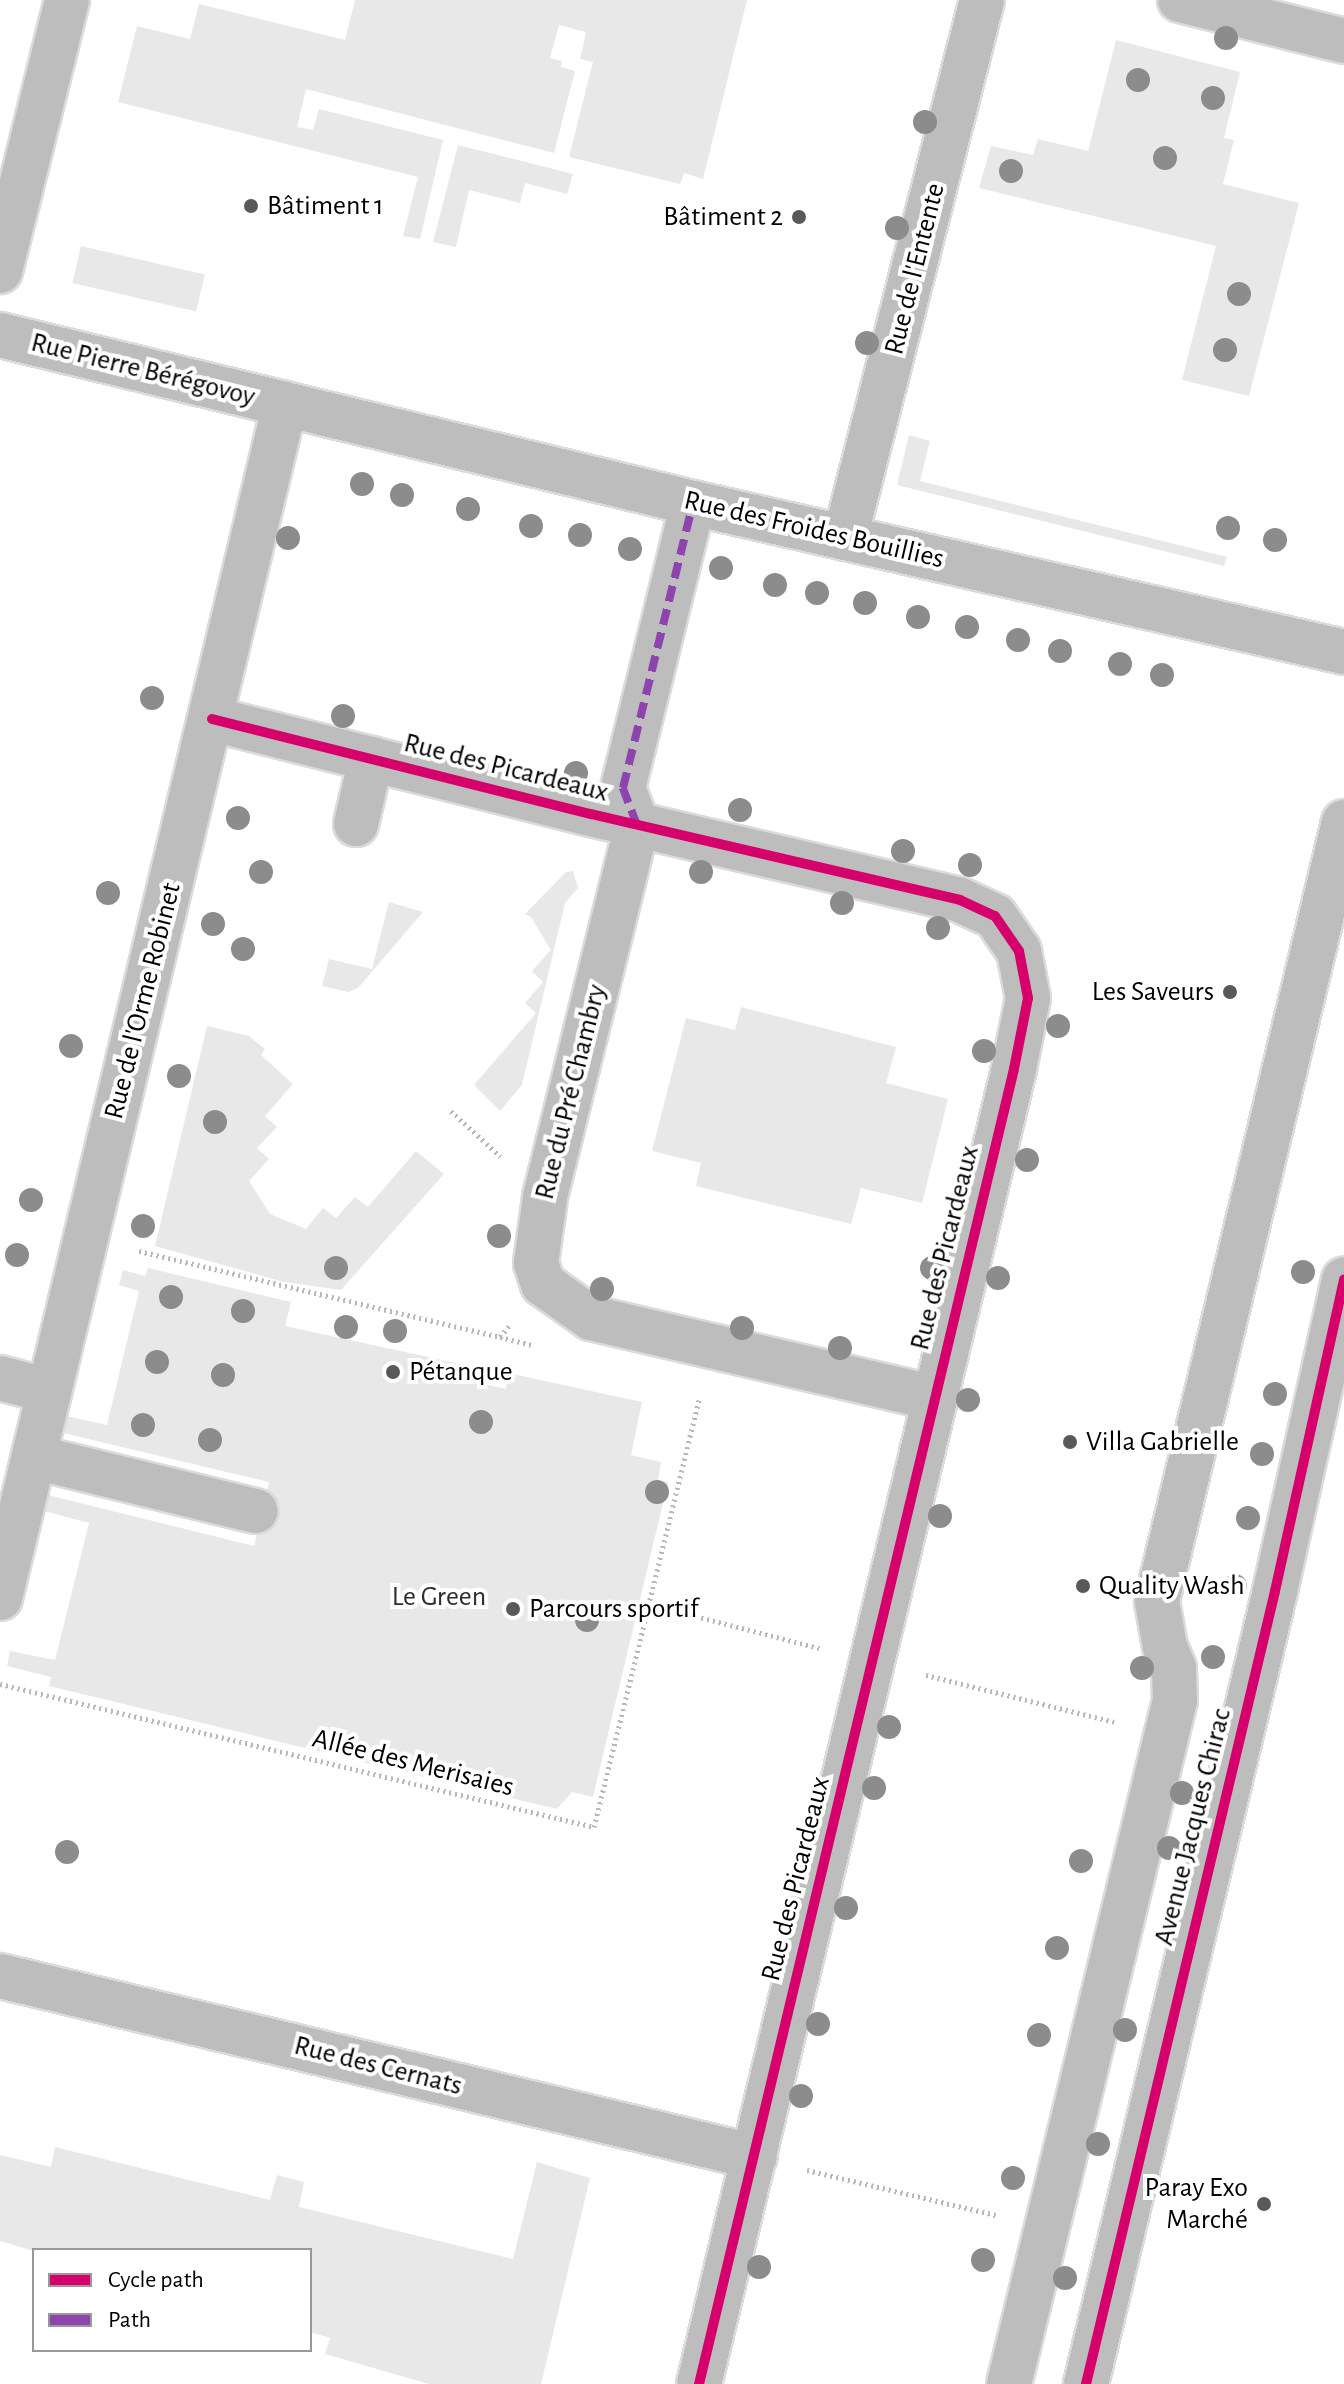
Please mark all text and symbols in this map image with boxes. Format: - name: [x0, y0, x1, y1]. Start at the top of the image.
- street label: Rue de l'Entente: [877, 180, 953, 358]
- place label: Bâtiment 1: [267, 189, 384, 223]
- marker: Bâtiment 1: [242, 197, 260, 215]
- place label: Bâtiment 2: [663, 200, 783, 234]
- marker: Bâtiment 2: [790, 208, 808, 226]
- street label: Rue Pierre Bérégovoy: [28, 326, 258, 414]
- street label: Rue des Froides Bouillies: [681, 484, 947, 576]
- street label: Rue des Picardeaux: [400, 726, 612, 810]
- street label: Rue de l'Orme Robinet: [97, 879, 189, 1123]
- place label: Les Saveurs: [1092, 975, 1214, 1009]
- street label: Rue du Pré Chambry: [528, 981, 614, 1203]
- marker: Les Saveurs: [1221, 983, 1239, 1001]
- street label: Rue des Picardeaux: [903, 1142, 987, 1354]
- place label: Pétanque: [409, 1355, 513, 1389]
- marker: Pétanque: [384, 1363, 402, 1381]
- place label: Villa Gabrielle: [1086, 1425, 1239, 1459]
- marker: Villa Gabrielle: [1061, 1433, 1079, 1451]
- place label: Quality Wash: [1099, 1569, 1245, 1603]
- marker: Quality Wash: [1074, 1577, 1092, 1595]
- park label: Le Green: [392, 1580, 486, 1614]
- place label: Parcours sportif: [529, 1592, 698, 1626]
- marker: Parcours sportif: [504, 1600, 522, 1618]
- street label: Avenue Jacques Chirac: [1147, 1705, 1239, 1949]
- street label: Allée des Merisaies: [309, 1722, 517, 1804]
- street label: Rue des Picardeaux: [754, 1773, 838, 1985]
- street label: Rue des Cernats: [291, 2029, 465, 2103]
- place label: Paray Exo Marché: [1145, 2171, 1248, 2237]
- marker: Paray Exo Marché: [1255, 2195, 1273, 2213]
- legend: [32, 2248, 312, 2352]
- text: Cycle path: [108, 2268, 204, 2292]
- text: Path: [108, 2308, 151, 2332]

